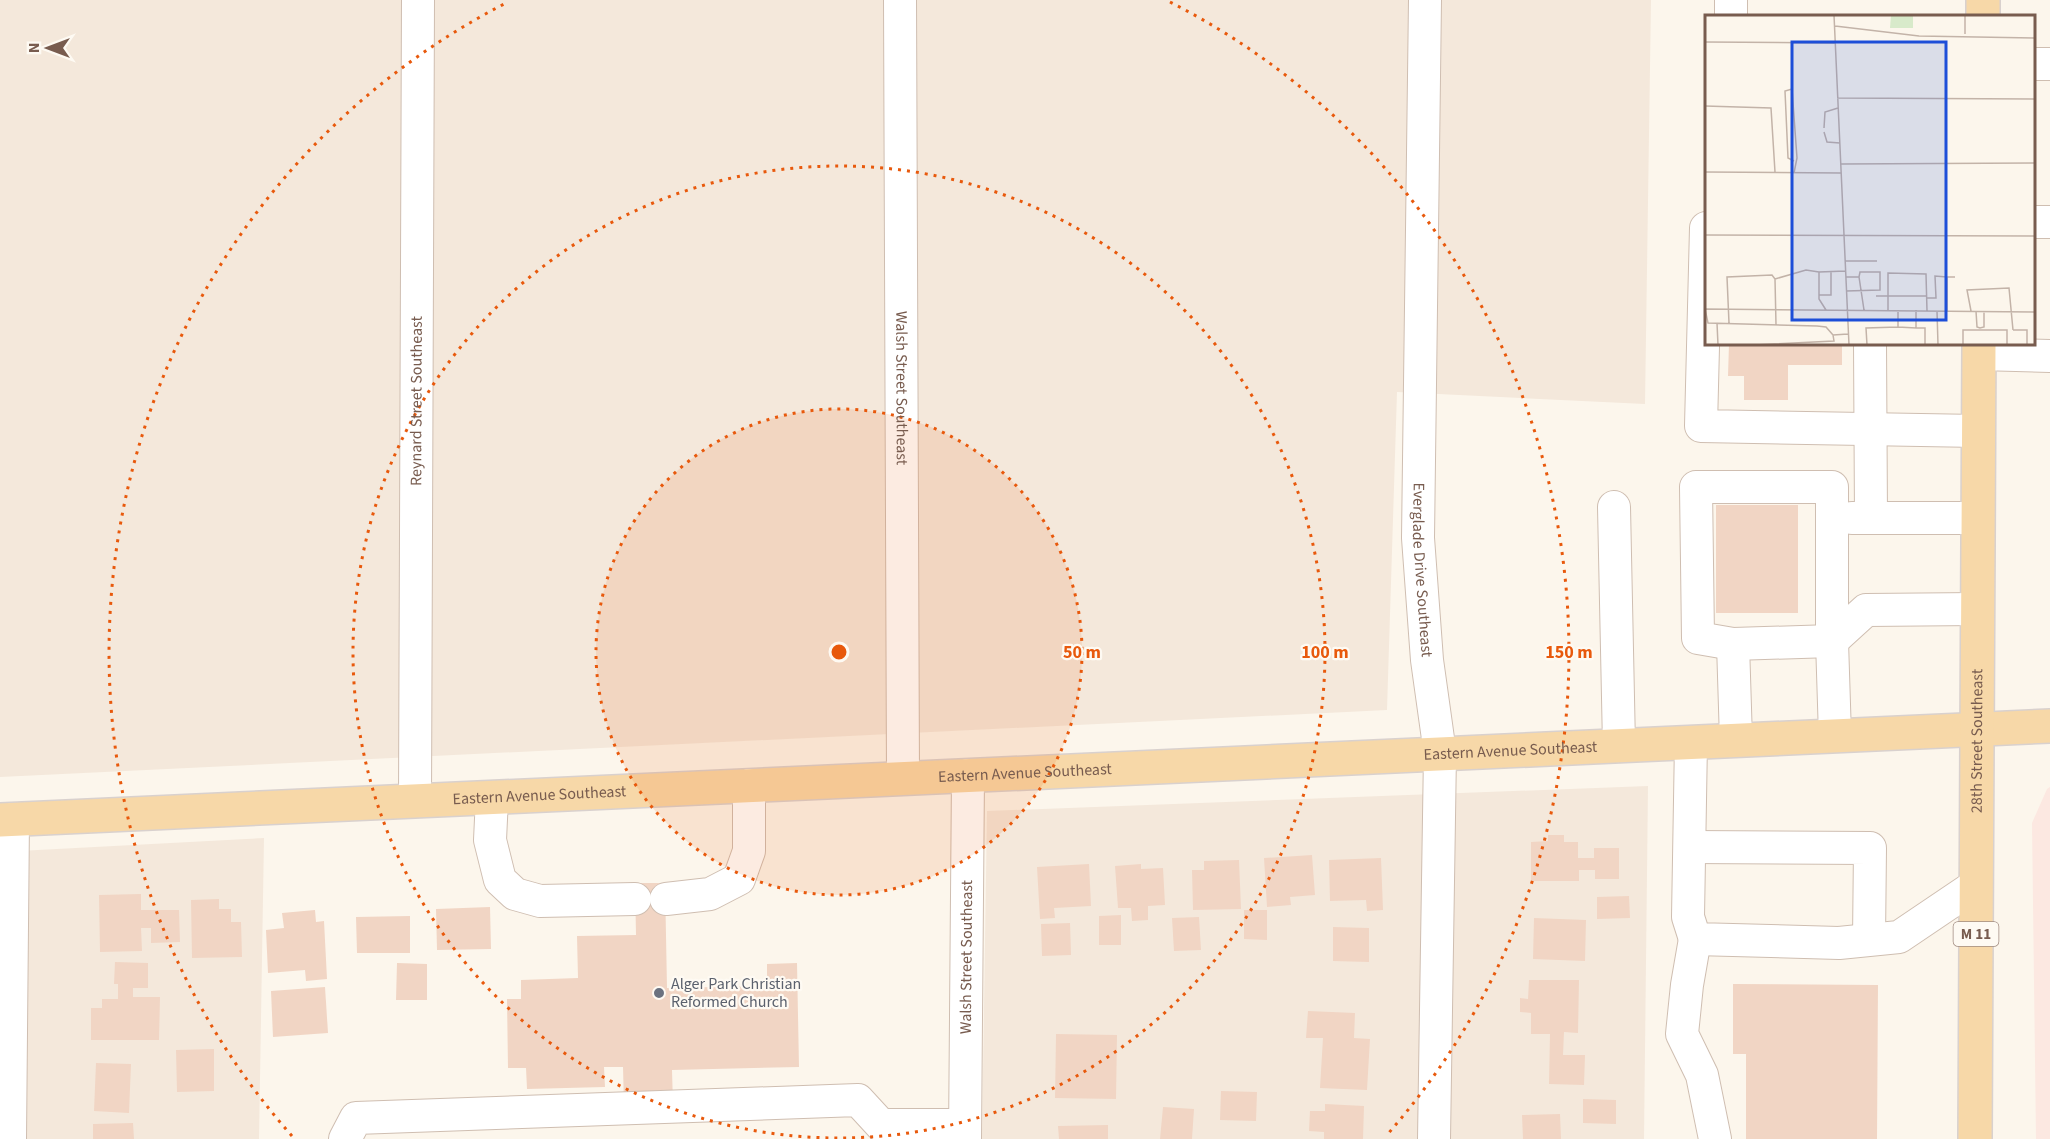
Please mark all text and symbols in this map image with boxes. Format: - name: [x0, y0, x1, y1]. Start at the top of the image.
- inset map: [1705, 15, 2035, 345]
- north arrow: [18, 18, 78, 78]
- text: N: [23, 43, 45, 53]
- street label: Walsh Street Southeast: [890, 311, 913, 466]
- street label: Reynard Street Southeast: [405, 315, 428, 486]
- street label: Everglade Drive Southeast: [1407, 482, 1438, 658]
- text: 50 m: [1063, 640, 1101, 665]
- text: 100 m: [1301, 640, 1349, 665]
- text: 150 m: [1545, 640, 1593, 665]
- centre of rings: [829, 642, 849, 662]
- street label: 28th Street Southeast: [1966, 668, 1988, 813]
- street label: Eastern Avenue Southeast: [1423, 736, 1598, 766]
- street label: Eastern Avenue Southeast: [938, 758, 1113, 788]
- street label: Eastern Avenue Southeast: [452, 780, 627, 810]
- street label: Walsh Street Southeast: [955, 879, 978, 1034]
- road number: M 11: [1954, 922, 1998, 946]
- place label: Alger Park Christian Reformed Church: [671, 973, 801, 1013]
- marker: Alger Park Christian Reformed Church: [652, 986, 666, 1000]

